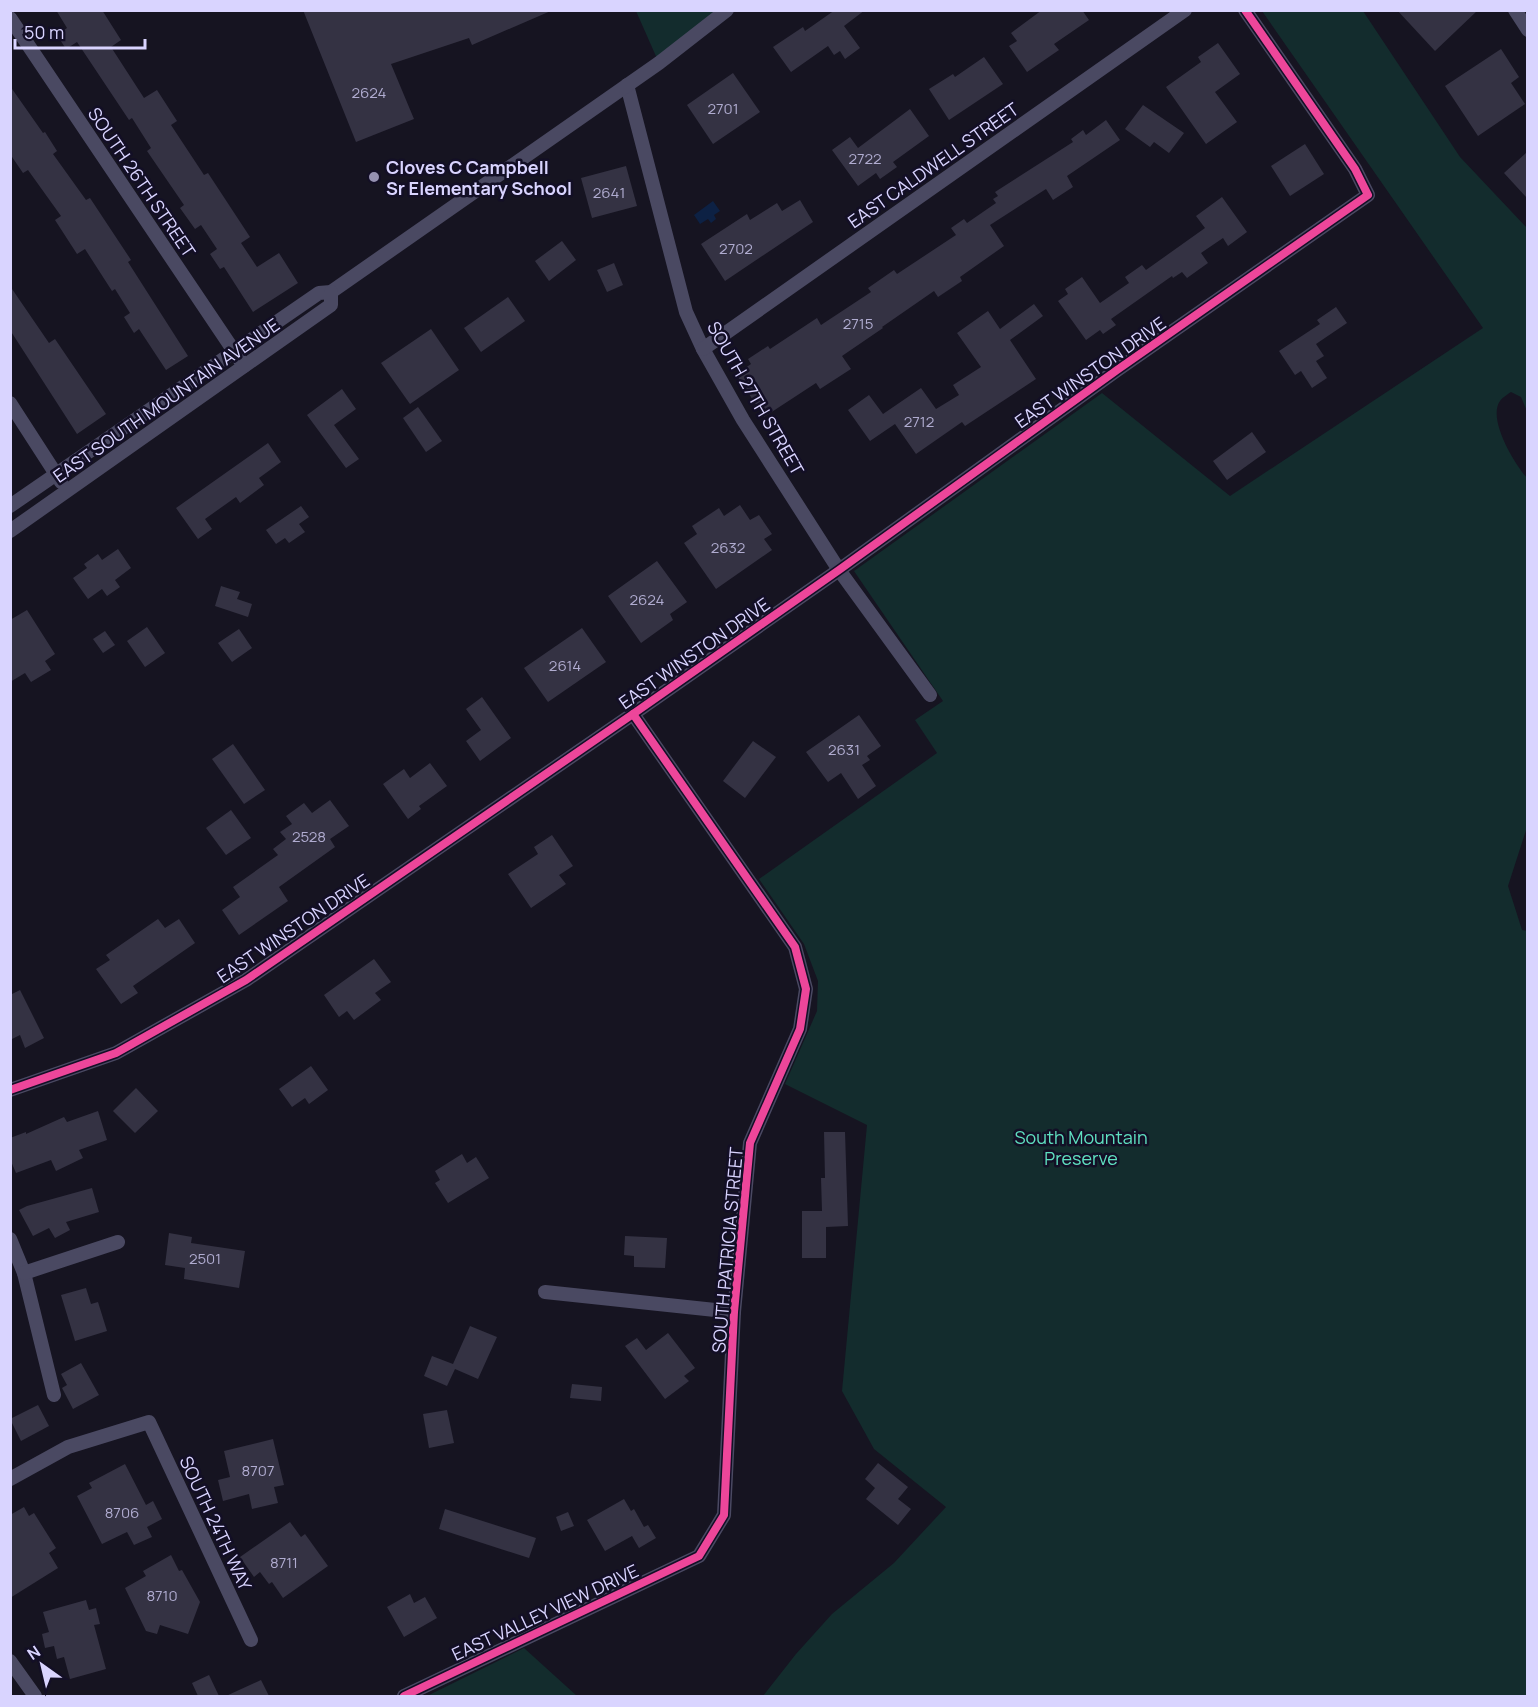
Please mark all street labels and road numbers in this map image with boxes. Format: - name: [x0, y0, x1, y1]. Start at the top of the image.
- street label: EAST CALDWELL STREET: [843, 97, 1023, 233]
- street label: SOUTH 26TH STREET: [83, 102, 201, 262]
- street label: EAST WINSTON DRIVE: [1010, 311, 1170, 433]
- street label: EAST SOUTH MOUNTAIN AVENUE: [48, 312, 284, 488]
- street label: SOUTH 27TH STREET: [702, 317, 810, 479]
- street label: EAST WINSTON DRIVE: [614, 592, 774, 714]
- street label: EAST WINSTON DRIVE: [212, 868, 374, 988]
- street label: SOUTH PATRICIA STREET: [706, 1146, 748, 1354]
- street label: SOUTH 24TH WAY: [174, 1452, 258, 1595]
- street label: EAST VALLEY VIEW DRIVE: [448, 1558, 642, 1666]

